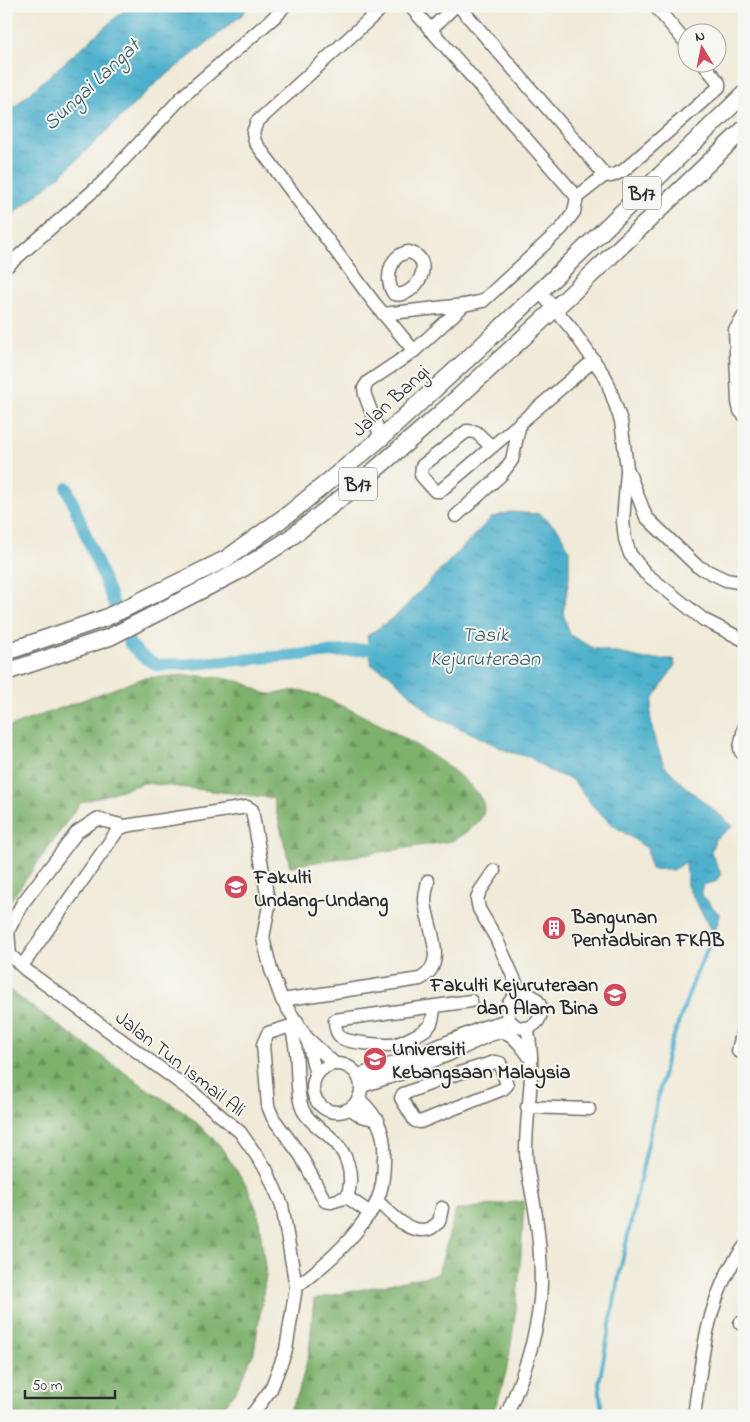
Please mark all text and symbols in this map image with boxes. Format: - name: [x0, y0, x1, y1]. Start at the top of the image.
- north arrow: [678, 22, 728, 72]
- text: N: [694, 26, 706, 48]
- water label: Sungai Langat: [37, 31, 150, 139]
- road number: B17: [623, 177, 661, 210]
- street label: Jalan Bangi: [346, 359, 438, 446]
- road number: B17: [339, 468, 377, 500]
- water label: Tasik Kejuruteraan: [430, 621, 541, 675]
- place label: Fakulti Undang-Undang: [253, 864, 388, 917]
- school or university icon: Fakulti Undang-Undang: [223, 874, 249, 900]
- place label: Bangunan Pentadbiran FKAB: [571, 904, 725, 956]
- building icon: Bangunan Pentadbiran FKAB: [541, 915, 567, 941]
- place label: Fakulti Kejuruteraan dan Alam Bina: [429, 972, 598, 1024]
- school or university icon: Fakulti Kejuruteraan dan Alam Bina: [602, 982, 628, 1008]
- street label: Jalan Tun Ismail Ali: [108, 1005, 251, 1125]
- place label: Universiti Kebangsaan Malaysia: [392, 1036, 571, 1089]
- school or university icon: Universiti Kebangsaan Malaysia: [362, 1046, 388, 1072]
- scale bar: [25, 1367, 115, 1399]
- text: 50 m: [32, 1375, 63, 1397]

